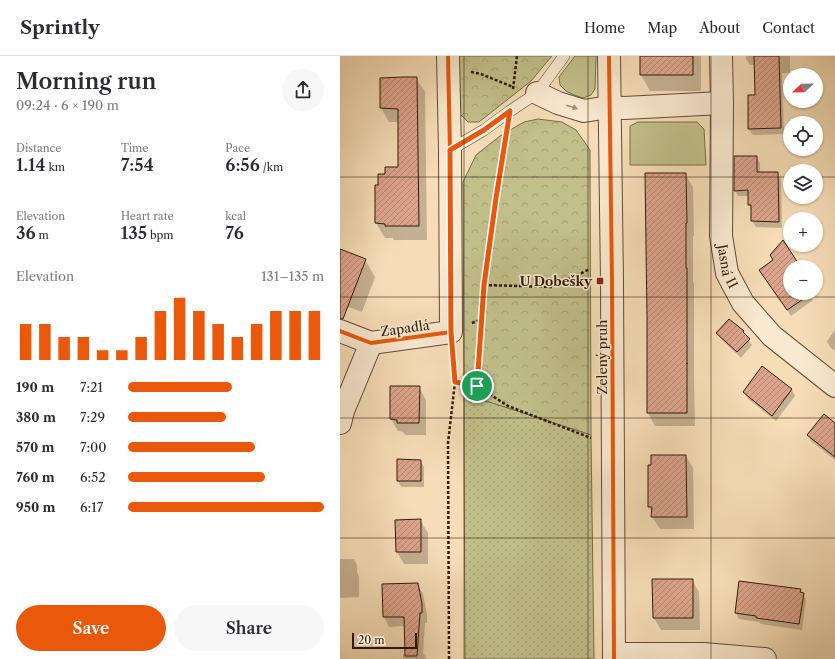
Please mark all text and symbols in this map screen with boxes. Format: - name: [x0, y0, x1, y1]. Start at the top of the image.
- text: Sprintly: [20, 16, 100, 39]
- text: Home: [584, 19, 625, 37]
- text: Map: [647, 19, 677, 37]
- text: About: [699, 19, 740, 37]
- text: Contact: [762, 19, 815, 37]
- text: Morning run: [16, 68, 156, 95]
- north arrow: [783, 68, 823, 108]
- map controls: [783, 68, 823, 300]
- button: share: [282, 69, 324, 111]
- text: 09:24 · 6 × 190 m: [16, 97, 119, 113]
- one-way arrow: [566, 104, 578, 110]
- button: locate: [783, 116, 823, 156]
- text: Distance: [16, 141, 62, 155]
- text: Time: [121, 141, 148, 155]
- text: Pace: [225, 141, 250, 155]
- text: 1.14: [16, 155, 46, 175]
- text: 7:54: [121, 155, 154, 175]
- text: 6:56: [225, 155, 260, 175]
- text: km: [46, 160, 65, 174]
- text: /km: [260, 160, 283, 174]
- button: layers: [783, 164, 823, 204]
- text: Elevation: [16, 209, 65, 223]
- text: Heart rate: [121, 209, 174, 223]
- text: kcal: [225, 209, 246, 223]
- button: +: [783, 212, 823, 252]
- text: 36: [16, 223, 36, 243]
- text: 135: [121, 223, 147, 243]
- text: 76: [225, 223, 244, 243]
- text: m: [36, 228, 49, 242]
- text: bpm: [147, 228, 174, 242]
- street label: Jasná II: [714, 241, 742, 291]
- button: −: [783, 260, 823, 300]
- text: Elevation: [16, 268, 74, 284]
- text: 131–135 m: [261, 268, 324, 284]
- place label: U Dobešky: [520, 273, 593, 289]
- marker: U Dobešky: [595, 276, 605, 286]
- street label: Zapadlá: [380, 317, 431, 339]
- street label: Zelený pruh: [594, 320, 610, 394]
- pin: [460, 369, 494, 403]
- icon: arrive: [466, 375, 488, 397]
- text: 190 m: [16, 379, 54, 395]
- text: 7:21: [80, 379, 103, 395]
- text: 380 m: [16, 409, 56, 425]
- text: 7:29: [80, 409, 105, 425]
- text: 570 m: [16, 439, 54, 455]
- text: 7:00: [80, 439, 107, 455]
- text: 760 m: [16, 469, 55, 485]
- text: 6:52: [80, 469, 106, 485]
- text: 950 m: [16, 499, 55, 515]
- text: 6:17: [80, 499, 103, 515]
- button: Save: [16, 605, 166, 651]
- button: Share: [174, 605, 324, 651]
- scale bar: [352, 631, 417, 650]
- text: 20 m: [358, 633, 384, 647]

